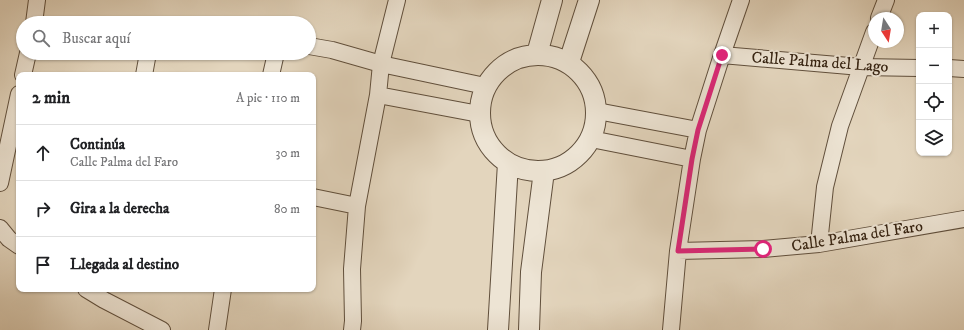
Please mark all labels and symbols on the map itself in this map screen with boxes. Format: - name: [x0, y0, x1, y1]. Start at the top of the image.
- north arrow: [868, 12, 904, 48]
- route end: [713, 46, 731, 64]
- street label: Calle Palma del Lago: [751, 47, 889, 77]
- street label: Calle Palma del Faro: [790, 216, 924, 256]
- route start: [754, 240, 772, 258]

